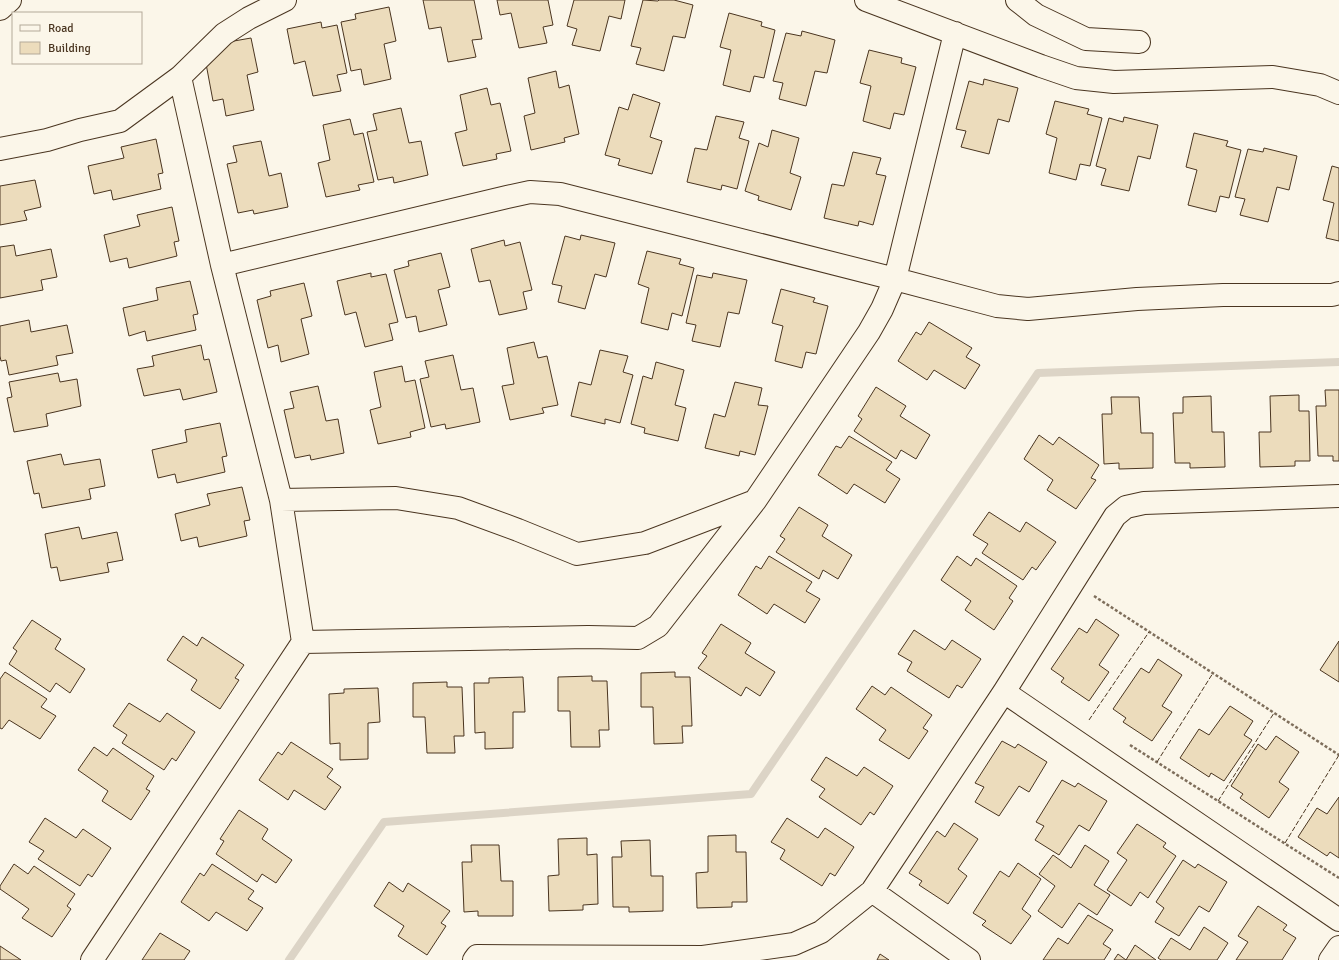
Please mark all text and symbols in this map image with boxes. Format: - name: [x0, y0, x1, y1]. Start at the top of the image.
- legend: [12, 12, 142, 64]
- text: Road: [48, 21, 74, 36]
- text: Building: [48, 41, 91, 56]

